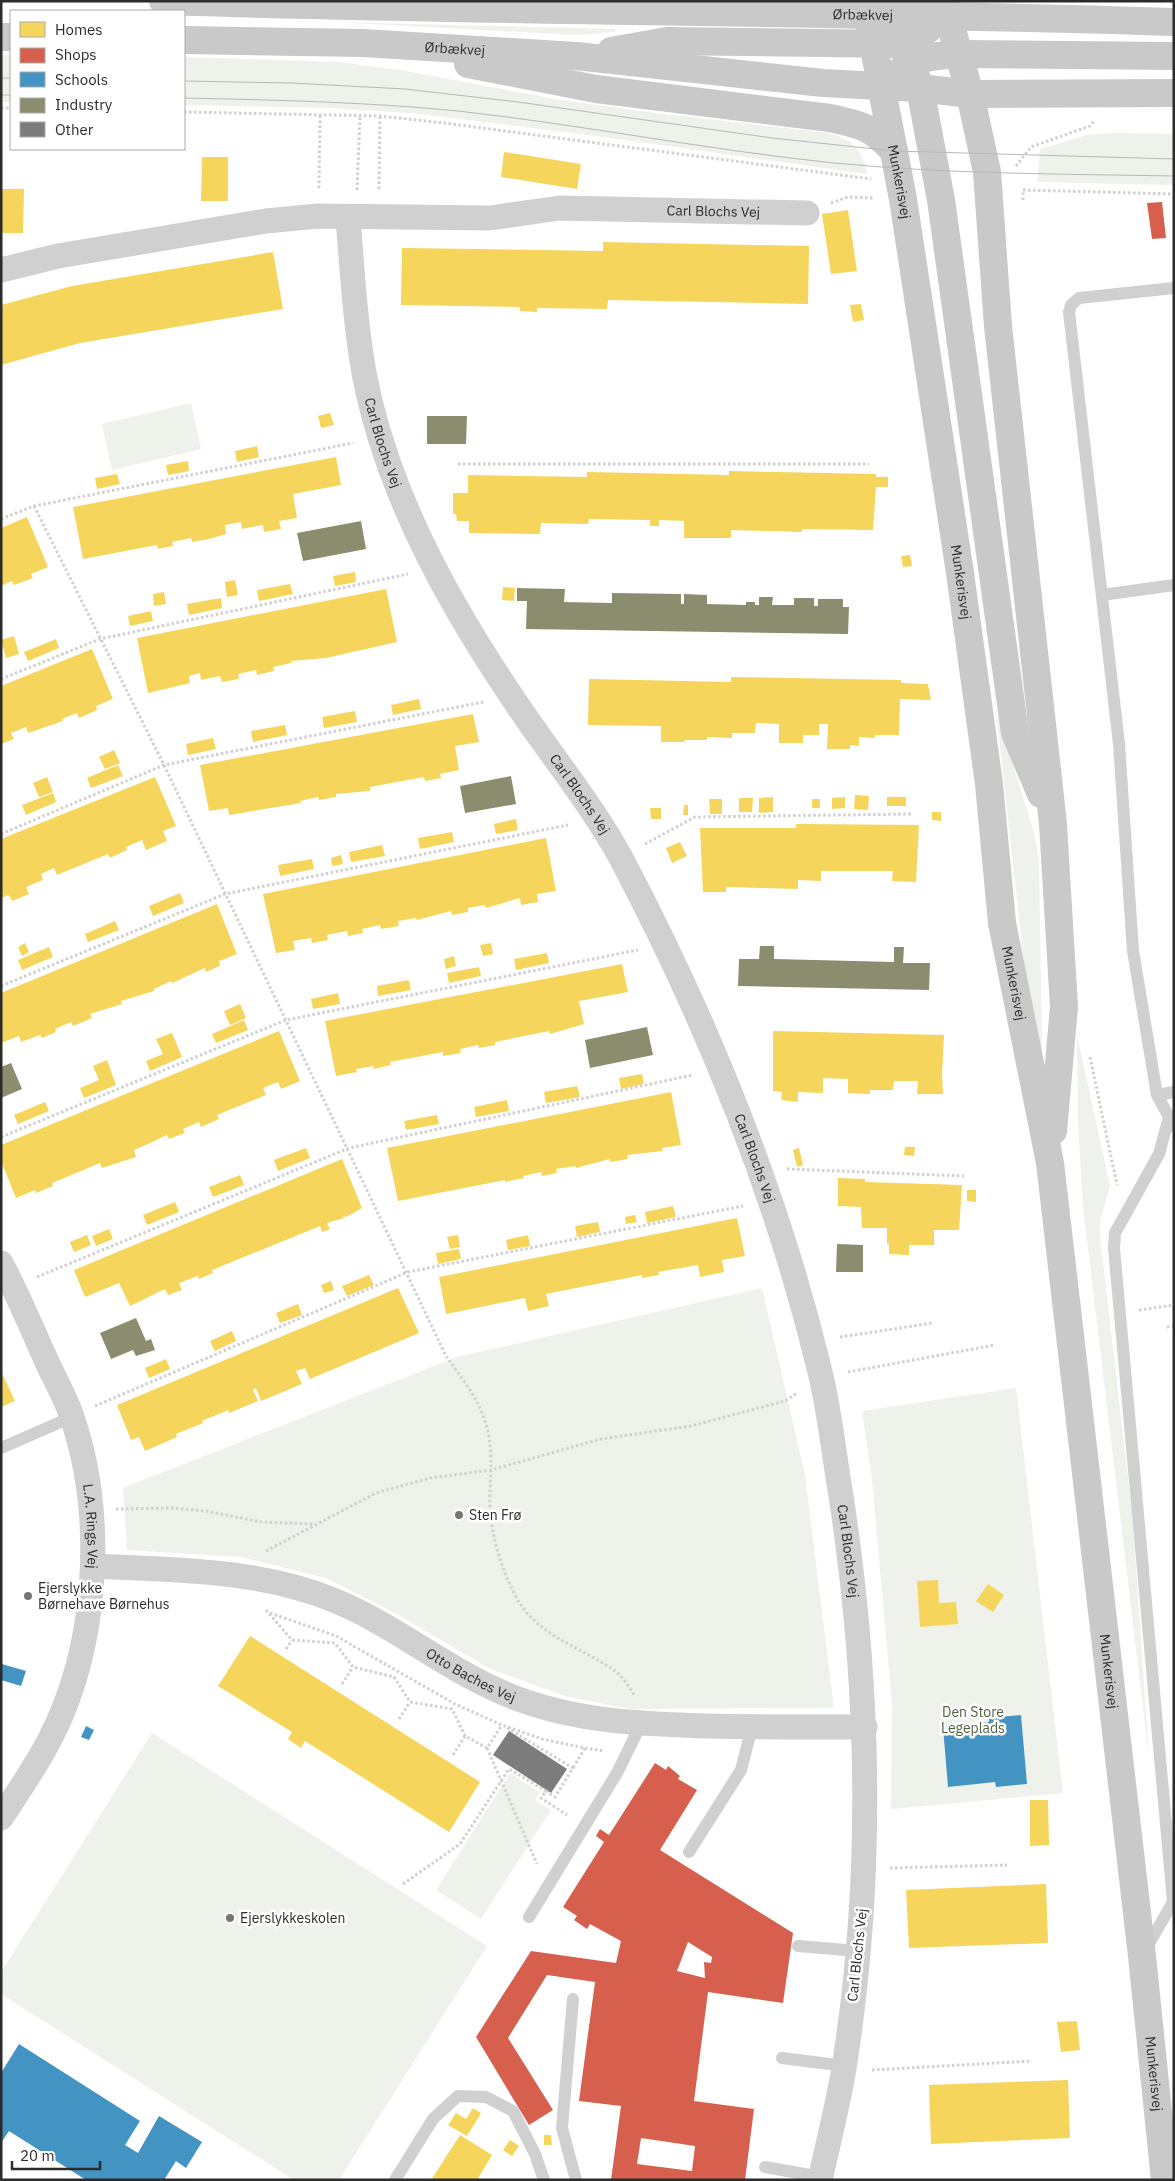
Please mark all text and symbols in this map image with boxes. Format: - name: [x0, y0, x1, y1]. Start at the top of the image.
- street label: Ørbækvej: [832, 5, 893, 24]
- legend: [10, 10, 185, 150]
- text: Homes: [55, 20, 103, 39]
- street label: Ørbækvej: [424, 38, 486, 59]
- text: Shops: [55, 45, 97, 64]
- text: Schools: [55, 70, 108, 89]
- text: Industry: [55, 95, 113, 114]
- text: Other: [55, 120, 94, 139]
- street label: Munkerisvej: [884, 143, 915, 220]
- street label: Carl Blochs Vej: [666, 201, 760, 221]
- street label: Carl Blochs Vej: [361, 396, 406, 490]
- street label: Munkerisvej: [947, 543, 975, 621]
- street label: Carl Blochs Vej: [546, 750, 614, 838]
- street label: Munkerisvej: [998, 945, 1030, 1022]
- street label: Carl Blochs Vej: [730, 1111, 779, 1205]
- street label: L.A. Rings Vej: [79, 1483, 102, 1569]
- street label: Carl Blochs Vej: [833, 1503, 863, 1599]
- place label: Sten Frø: [469, 1506, 522, 1524]
- marker: Sten Frø: [453, 1509, 465, 1521]
- place label: Ejerslykke Børnehave Børnehus: [38, 1579, 170, 1613]
- marker: Ejerslykke Børnehave Børnehus: [22, 1590, 34, 1602]
- street label: Munkerisvej: [1096, 1633, 1122, 1710]
- street label: Otto Baches Vej: [423, 1644, 518, 1706]
- park label: Den Store Legeplads: [941, 1703, 1005, 1737]
- street label: Carl Blochs Vej: [843, 1908, 871, 2002]
- place label: Ejerslykkeskolen: [240, 1909, 345, 1927]
- marker: Ejerslykkeskolen: [224, 1912, 236, 1924]
- street label: Munkerisvej: [1141, 2035, 1167, 2112]
- scale bar: [12, 2138, 100, 2170]
- text: 20 m: [20, 2146, 55, 2165]

